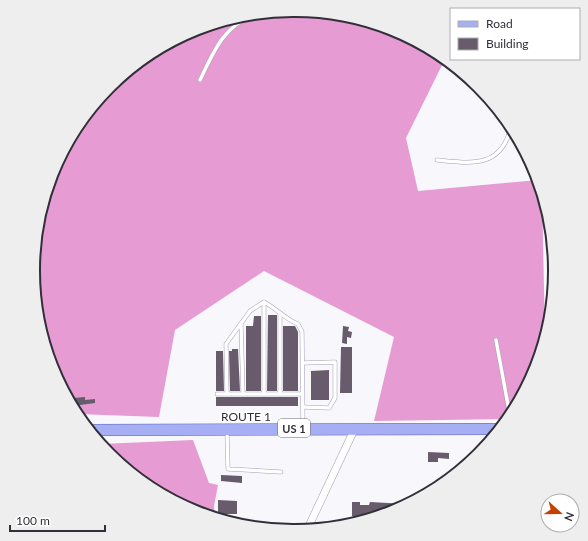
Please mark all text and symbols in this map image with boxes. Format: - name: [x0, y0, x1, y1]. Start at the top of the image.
- legend: [450, 8, 580, 60]
- text: Road: [486, 16, 513, 31]
- text: Building: [486, 36, 529, 51]
- street label: ROUTE 1: [221, 409, 271, 424]
- road number: US 1: [278, 419, 310, 437]
- north arrow: [540, 493, 580, 533]
- scale bar: [10, 507, 105, 533]
- text: N: [562, 510, 577, 523]
- text: 100 m: [16, 513, 50, 528]

